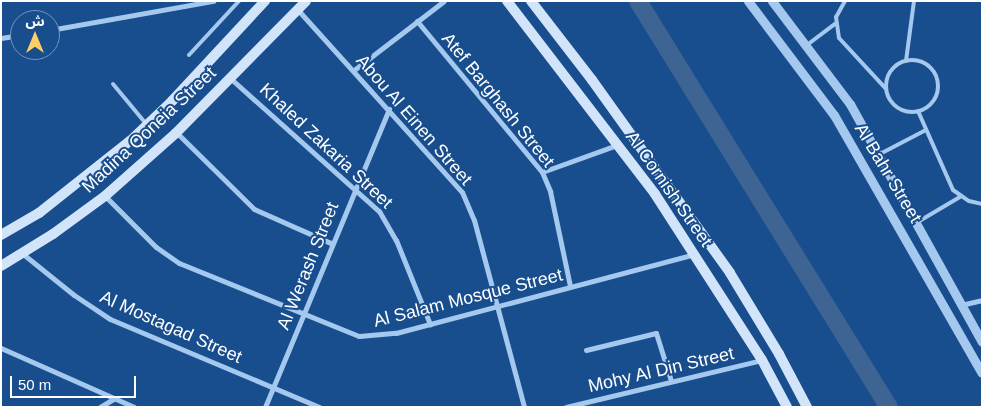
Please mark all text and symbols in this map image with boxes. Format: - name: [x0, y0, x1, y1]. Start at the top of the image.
- north arrow: [10, 10, 60, 60]
- text: ش: [25, 13, 45, 29]
- street label: Atef Barghash Street: [437, 28, 559, 172]
- street label: Abou Al Einen Street: [351, 50, 477, 190]
- street label: Madina Qoneia Street: [78, 62, 220, 198]
- street label: Khaled Zakaria Street: [255, 79, 397, 213]
- street label: Al Bahr Street: [850, 119, 926, 227]
- street label: Al Cornish Street: [621, 127, 717, 251]
- street label: Al Werash Street: [273, 199, 343, 333]
- street label: Al Salam Mosque Street: [371, 264, 565, 332]
- street label: Al Mostagad Street: [97, 286, 245, 368]
- street label: Mohy Al Din Street: [585, 343, 737, 397]
- scale bar: [12, 366, 139, 398]
- text: 50 m: [18, 376, 51, 393]

